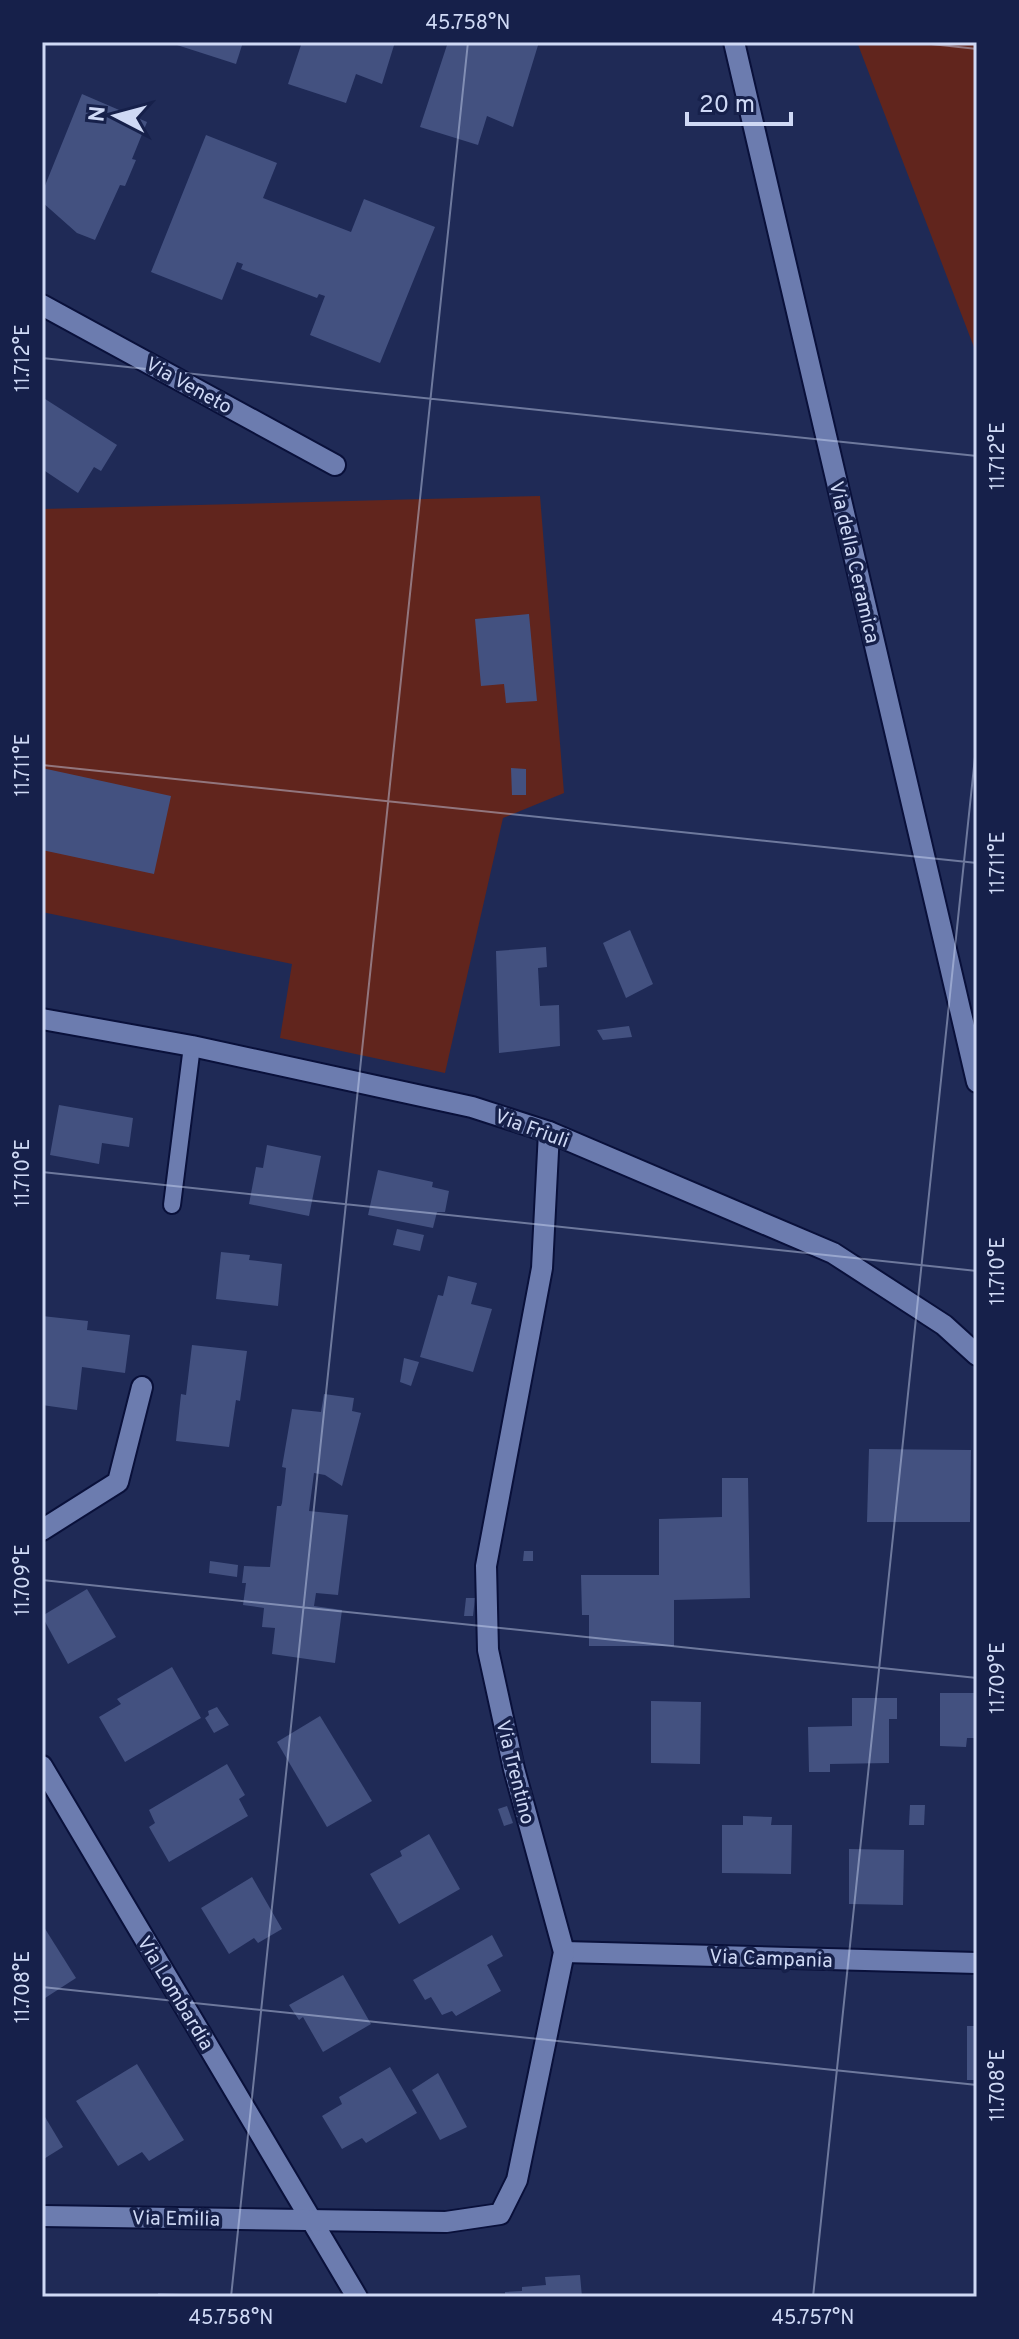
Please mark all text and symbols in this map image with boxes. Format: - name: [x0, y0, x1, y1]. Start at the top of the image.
- text: 45.758°N: [426, 11, 510, 37]
- north arrow: [76, 76, 156, 156]
- scale bar: [687, 76, 791, 126]
- text: 20 m: [699, 91, 755, 121]
- text: N: [84, 105, 113, 123]
- text: 11.712°E: [11, 324, 37, 392]
- street label: Via Veneto: [140, 352, 236, 421]
- text: 11.712°E: [986, 422, 1012, 490]
- street label: Via della Ceramica: [822, 479, 884, 646]
- text: 11.711°E: [11, 733, 37, 797]
- text: 11.711°E: [986, 831, 1012, 895]
- street label: Via Friuli: [490, 1104, 572, 1155]
- text: 11.710°E: [11, 1139, 37, 1207]
- text: 11.710°E: [986, 1237, 1012, 1305]
- text: 11.709°E: [11, 1544, 37, 1616]
- text: 11.709°E: [986, 1642, 1012, 1714]
- street label: Via Trentino: [489, 1718, 540, 1827]
- street label: Via Lombardia: [130, 1932, 219, 2056]
- street label: Via Campania: [709, 1945, 833, 1975]
- text: 11.708°E: [11, 1951, 37, 2023]
- text: 11.708°E: [986, 2049, 1012, 2121]
- street label: Via Emilia: [132, 2206, 220, 2234]
- text: 45.758°N: [189, 2306, 273, 2332]
- text: 45.757°N: [772, 2306, 854, 2332]

